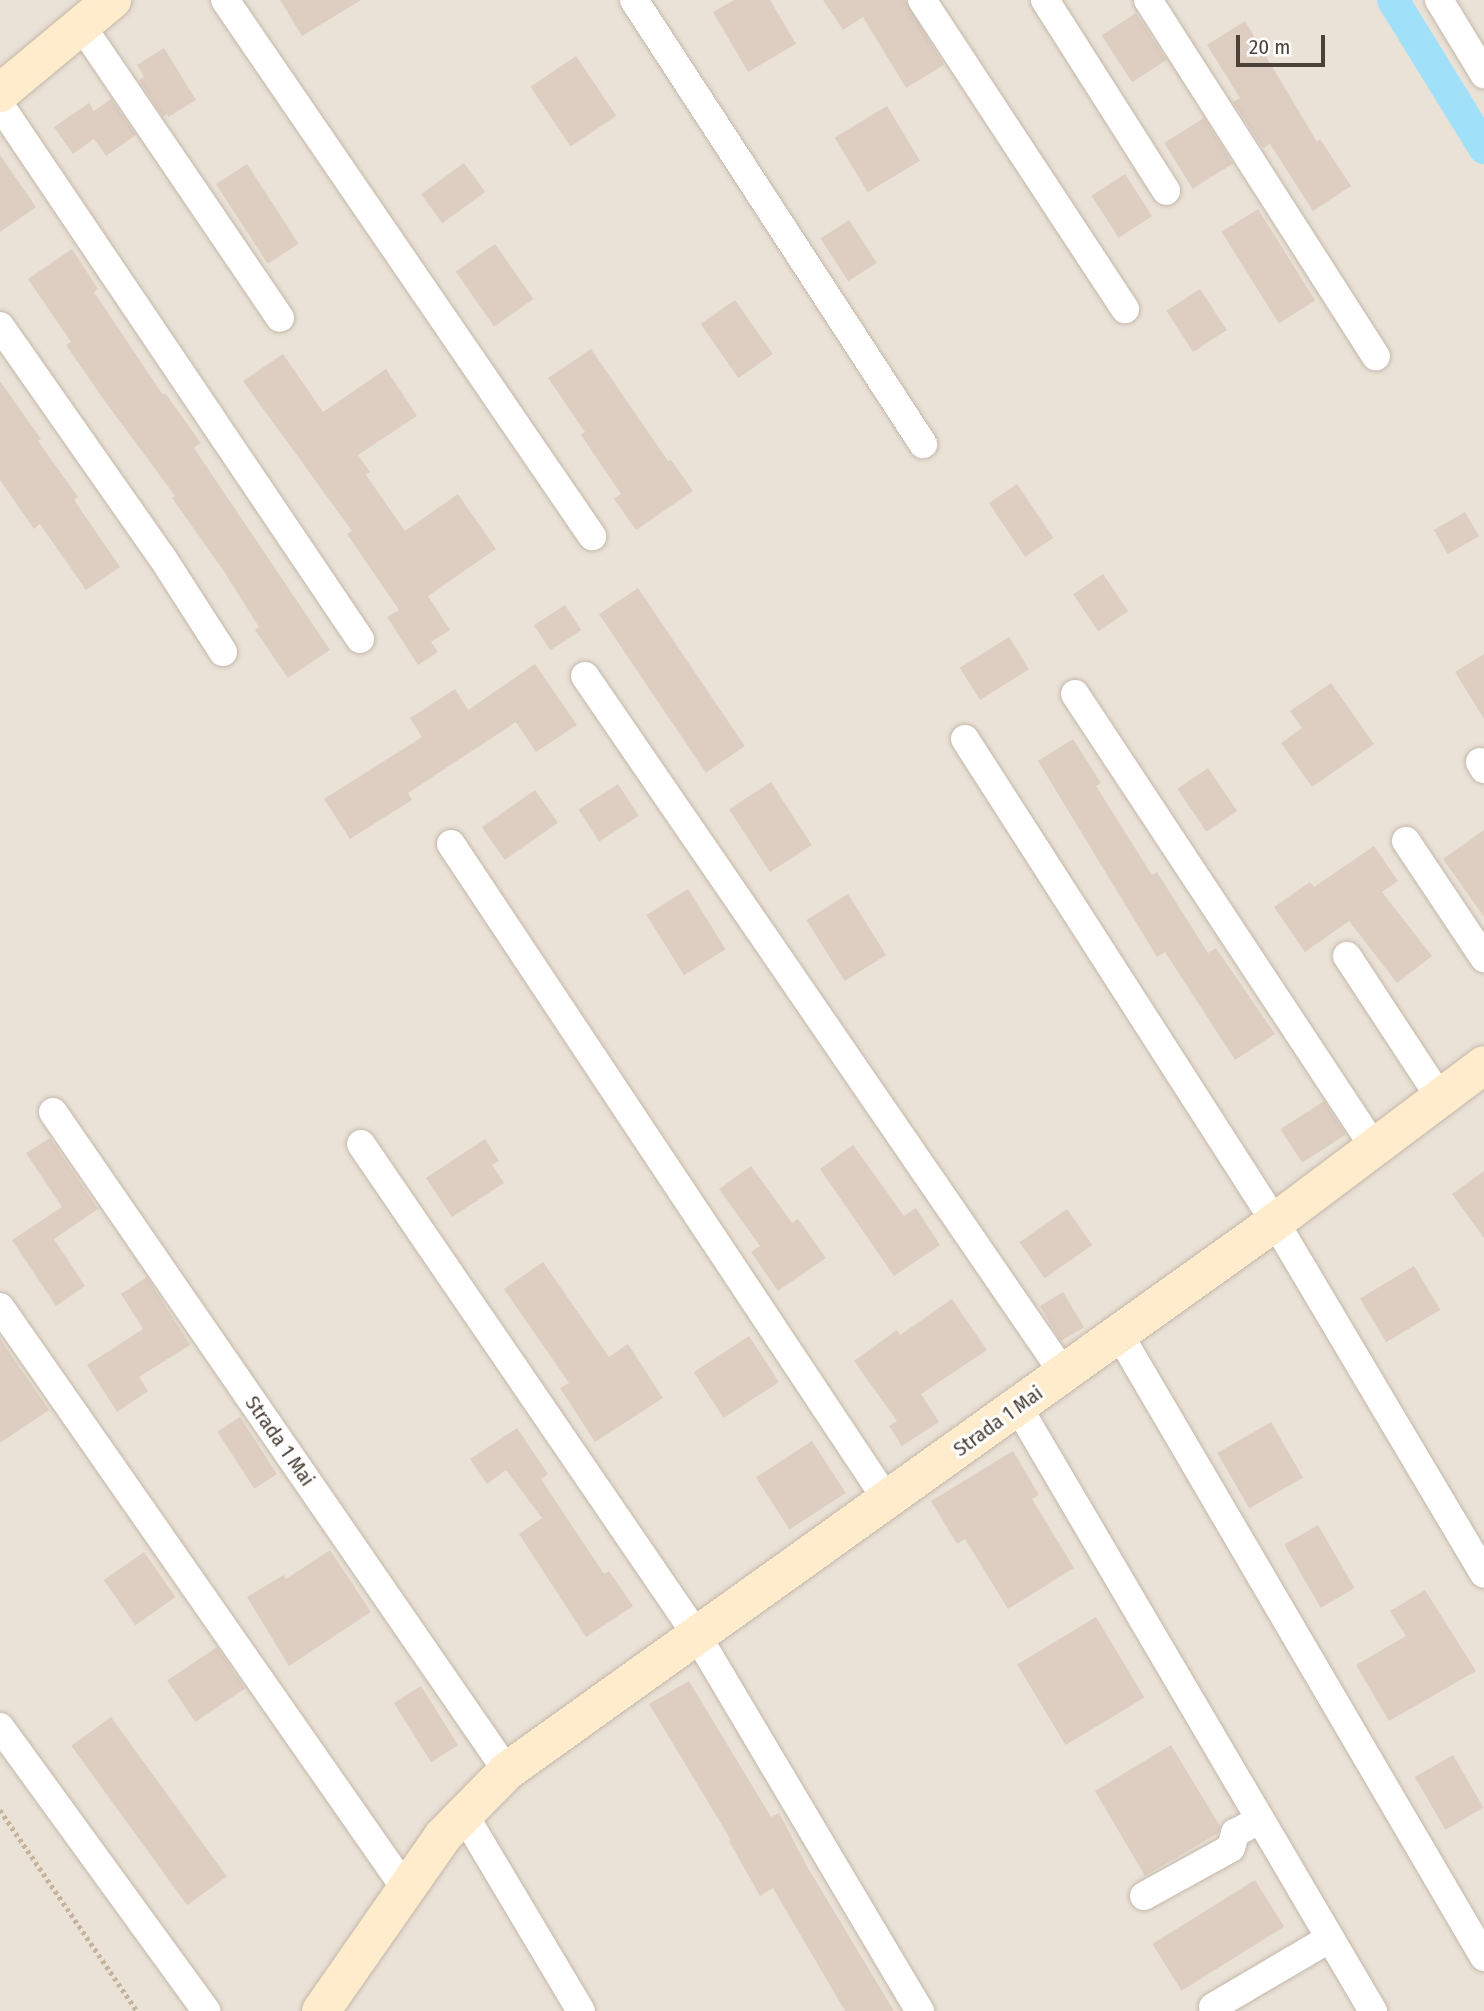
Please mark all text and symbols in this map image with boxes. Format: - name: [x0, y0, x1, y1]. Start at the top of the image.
- scale bar: [1239, 21, 1328, 65]
- text: 20 m: [1249, 34, 1290, 60]
- street label: Strada 1 Mai: [948, 1380, 1048, 1462]
- street label: Strada 1 Mai: [240, 1391, 320, 1491]

